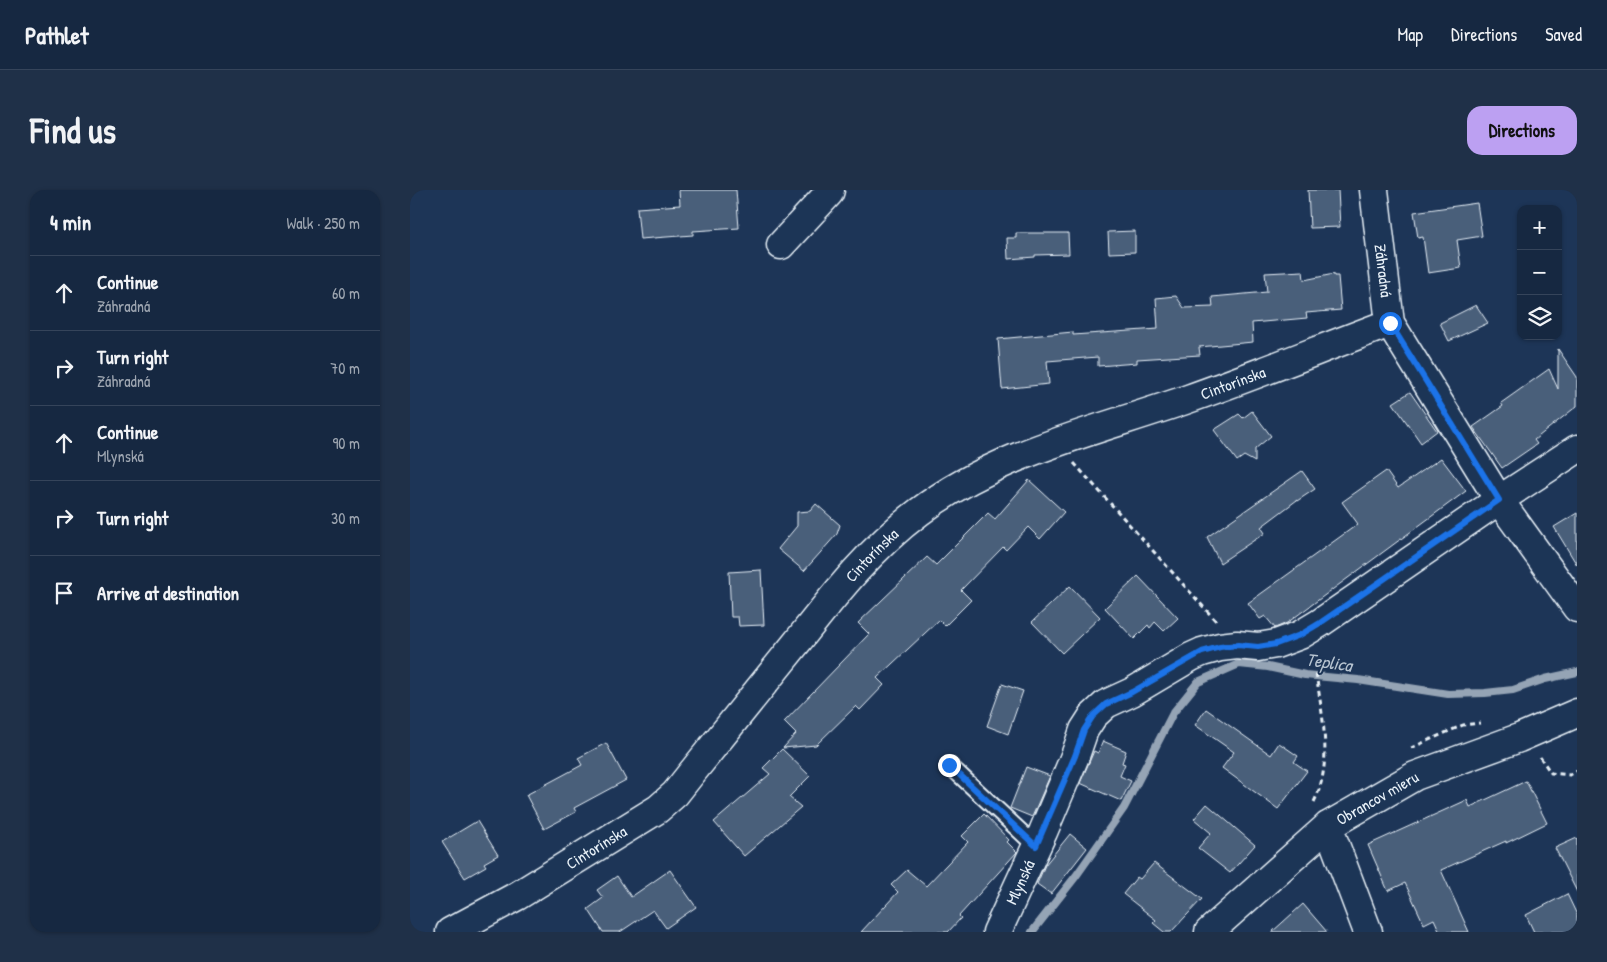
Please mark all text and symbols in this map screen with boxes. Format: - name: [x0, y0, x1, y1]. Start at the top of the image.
- text: Pathlet: [25, 19, 88, 51]
- text: Map: [1398, 22, 1423, 47]
- text: Directions: [1451, 22, 1517, 47]
- text: Saved: [1545, 22, 1582, 47]
- button: Directions: [1467, 106, 1577, 155]
- text: Find us: [30, 107, 116, 154]
- map controls: [1517, 205, 1562, 340]
- button: +: [1517, 205, 1562, 250]
- text: 4 min: [50, 208, 91, 237]
- text: Walk · 250 m: [286, 212, 360, 234]
- street label: Záhradná: [1370, 243, 1398, 298]
- button: −: [1517, 250, 1562, 295]
- text: Continue: [97, 269, 158, 295]
- icon: ahead: [50, 279, 78, 307]
- text: 60 m: [332, 282, 360, 304]
- text: Záhradná: [97, 295, 150, 317]
- button: layers: [1517, 295, 1562, 340]
- route start: [1379, 312, 1402, 335]
- text: Turn right: [97, 344, 168, 370]
- icon: right: [50, 354, 78, 382]
- text: 70 m: [330, 357, 360, 379]
- street label: Cintorínska: [1197, 361, 1268, 405]
- text: Záhradná: [97, 370, 150, 392]
- text: Continue: [97, 419, 158, 445]
- icon: ahead: [50, 429, 78, 457]
- text: 90 m: [332, 432, 360, 454]
- text: Mlynská: [97, 445, 144, 467]
- icon: right: [50, 504, 78, 532]
- text: Turn right: [97, 505, 168, 531]
- text: 30 m: [331, 507, 360, 529]
- street label: Cintorínska: [840, 523, 903, 587]
- icon: arrive: [50, 579, 78, 607]
- text: Arrive at destination: [97, 580, 239, 606]
- water label: Teplica: [1304, 646, 1356, 678]
- route end: [938, 754, 961, 777]
- street label: Obrancov mieru: [1332, 765, 1423, 830]
- street label: Cintorínska: [562, 820, 631, 874]
- street label: Mlynská: [1000, 856, 1040, 908]

